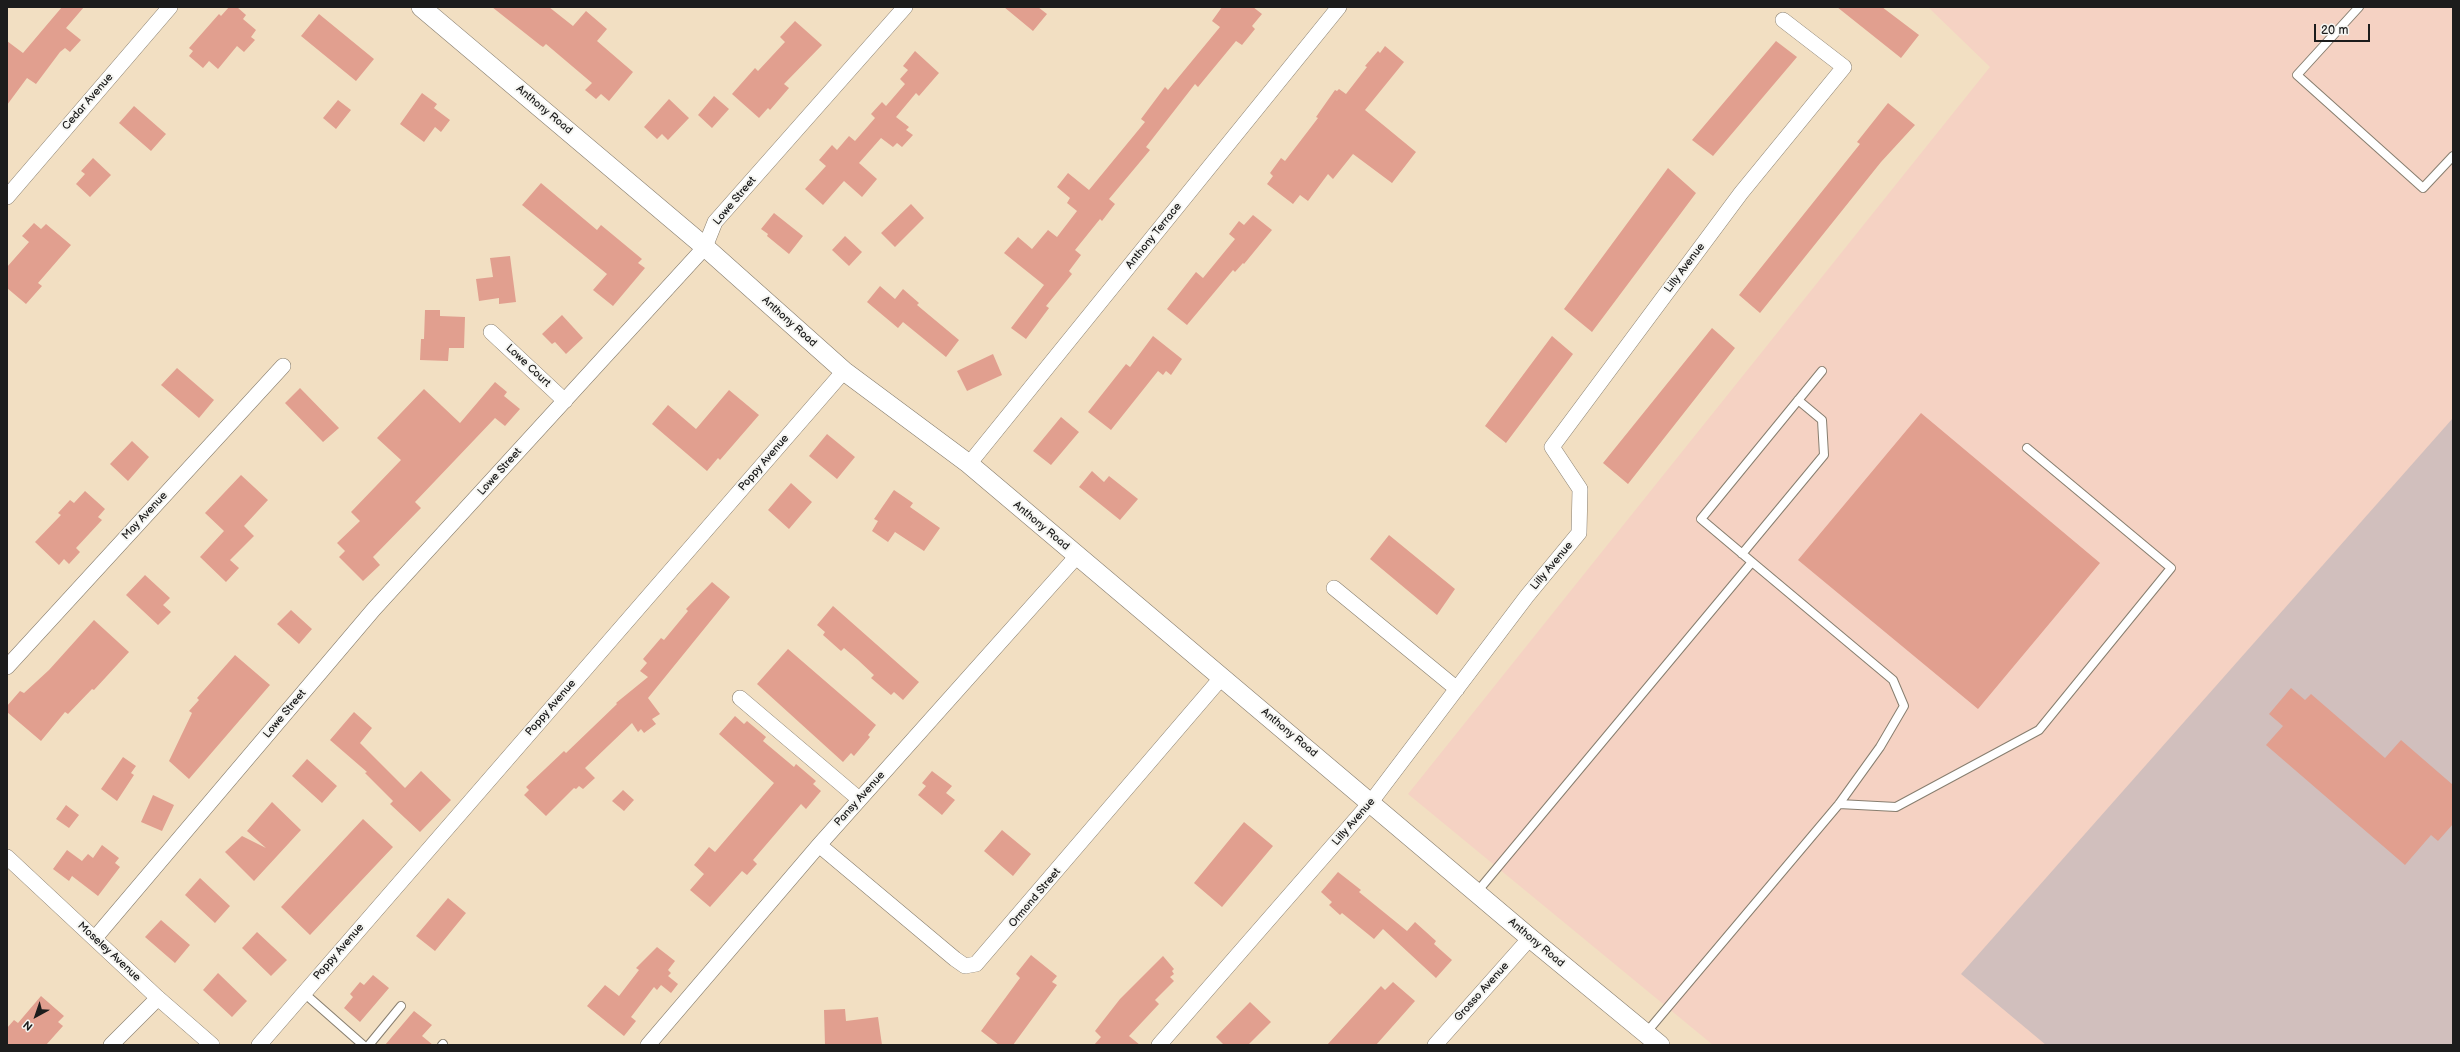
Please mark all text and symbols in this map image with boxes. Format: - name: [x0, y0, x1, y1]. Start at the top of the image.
- scale bar: [2316, 16, 2372, 42]
- text: 20 m: [2321, 23, 2348, 38]
- street label: Cedar Avenue: [60, 71, 116, 133]
- street label: Anthony Road: [513, 83, 575, 137]
- street label: Lowe Street: [711, 174, 759, 228]
- street label: Anthony Terrace: [1123, 200, 1185, 272]
- street label: Lilly Avenue: [1662, 241, 1708, 295]
- street label: Anthony Road: [759, 294, 819, 350]
- street label: Lowe Court: [503, 342, 553, 390]
- street label: Poppy Avenue: [736, 432, 792, 494]
- street label: Lowe Street: [475, 446, 525, 498]
- street label: May Avenue: [120, 489, 170, 543]
- street label: Anthony Road: [1010, 499, 1072, 553]
- street label: Lilly Avenue: [1528, 539, 1576, 593]
- street label: Poppy Avenue: [523, 677, 579, 739]
- street label: Lowe Street: [261, 687, 309, 741]
- street label: Anthony Road: [1258, 706, 1320, 760]
- street label: Pansy Avenue: [832, 769, 888, 829]
- street label: Lilly Avenue: [1330, 796, 1378, 848]
- street label: Ormond Street: [1006, 866, 1064, 930]
- street label: Anthony Road: [1505, 916, 1567, 970]
- street label: Moseley Avenue: [75, 919, 143, 985]
- street label: Poppy Avenue: [311, 921, 367, 983]
- street label: Grosso Avenue: [1452, 960, 1512, 1024]
- north arrow: [16, 996, 56, 1036]
- text: N: [21, 1018, 35, 1033]

